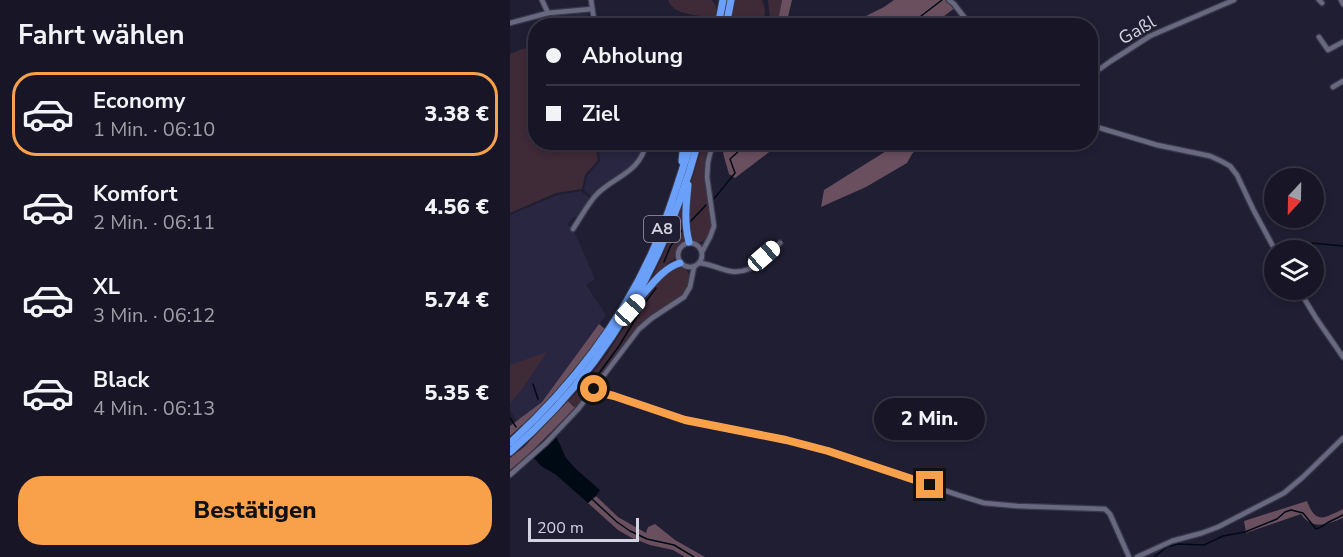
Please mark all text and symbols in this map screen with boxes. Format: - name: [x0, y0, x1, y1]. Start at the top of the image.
- street label: Gaßl: [1114, 10, 1160, 50]
- text: Fahrt wählen: [18, 17, 184, 54]
- text: Abholung: [582, 41, 683, 71]
- text: Economy: [93, 86, 185, 116]
- icon: car: [21, 87, 75, 141]
- text: 3.38 €: [424, 99, 489, 129]
- text: Ziel: [582, 99, 620, 129]
- text: 1 Min. · 06:10: [93, 116, 215, 143]
- north arrow: [1264, 168, 1324, 228]
- map controls: [1264, 168, 1324, 300]
- text: Komfort: [93, 179, 177, 209]
- icon: car: [21, 180, 75, 234]
- text: 4.56 €: [424, 192, 489, 222]
- text: 2 Min. · 06:11: [93, 209, 215, 236]
- road number: A8: [644, 216, 680, 242]
- car: [745, 237, 783, 275]
- button: layers: [1264, 240, 1324, 300]
- text: XL: [93, 272, 120, 302]
- icon: car: [21, 273, 75, 327]
- text: 5.74 €: [424, 285, 489, 315]
- car: [611, 291, 649, 329]
- text: 3 Min. · 06:12: [93, 302, 215, 329]
- text: Black: [93, 365, 149, 395]
- icon: car: [21, 366, 75, 420]
- route start: [580, 375, 607, 402]
- text: 5.35 €: [424, 378, 489, 408]
- text: 4 Min. · 06:13: [93, 395, 215, 422]
- callout: 2 Min.: [874, 398, 986, 440]
- text: 2 Min.: [901, 405, 958, 432]
- route end: [916, 471, 943, 498]
- button: Bestätigen: [18, 476, 492, 545]
- scale bar: [528, 515, 639, 542]
- text: 200 m: [537, 517, 584, 539]

